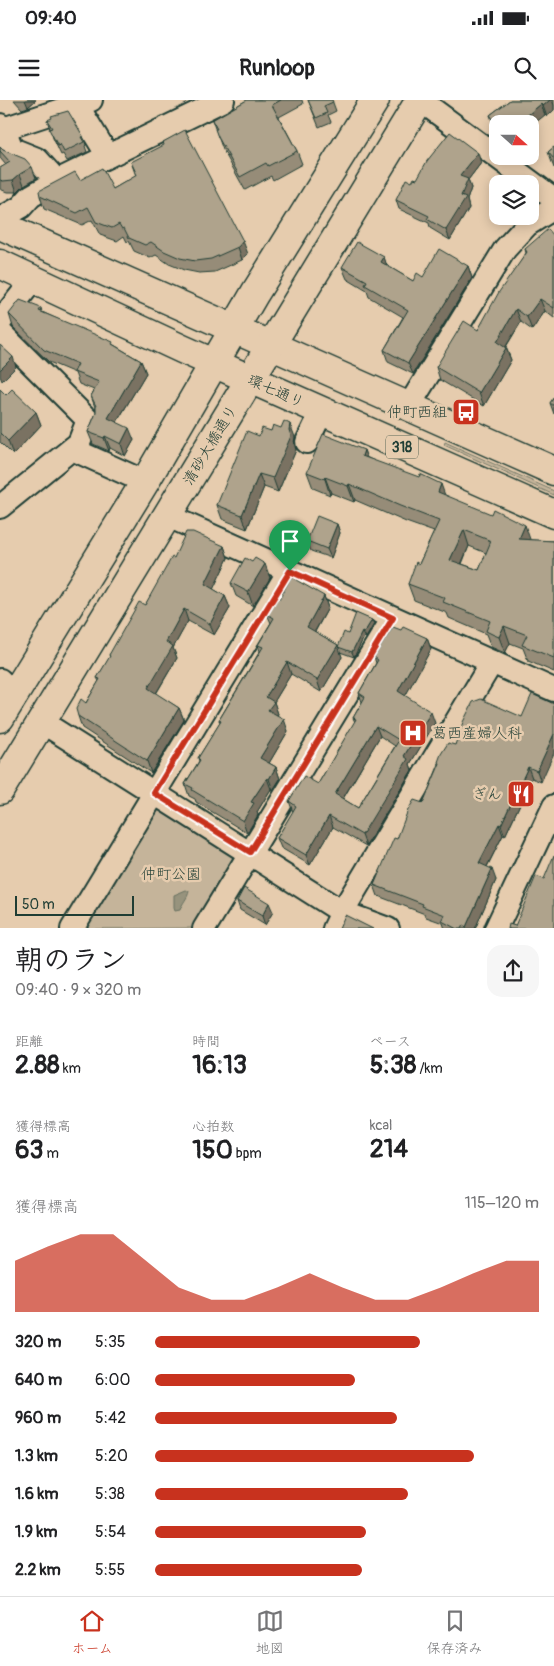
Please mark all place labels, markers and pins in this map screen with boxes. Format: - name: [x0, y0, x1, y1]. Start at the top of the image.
- bus stop icon: 仲町西組: [451, 397, 481, 427]
- place label: 仲町西組: [387, 403, 447, 422]
- pin: [269, 520, 311, 571]
- hospital icon: 葛西産婦人科: [398, 718, 428, 748]
- place label: 葛西産婦人科: [432, 724, 522, 743]
- restaurant icon: ぎん: [506, 779, 536, 809]
- place label: ぎん: [472, 785, 502, 804]

